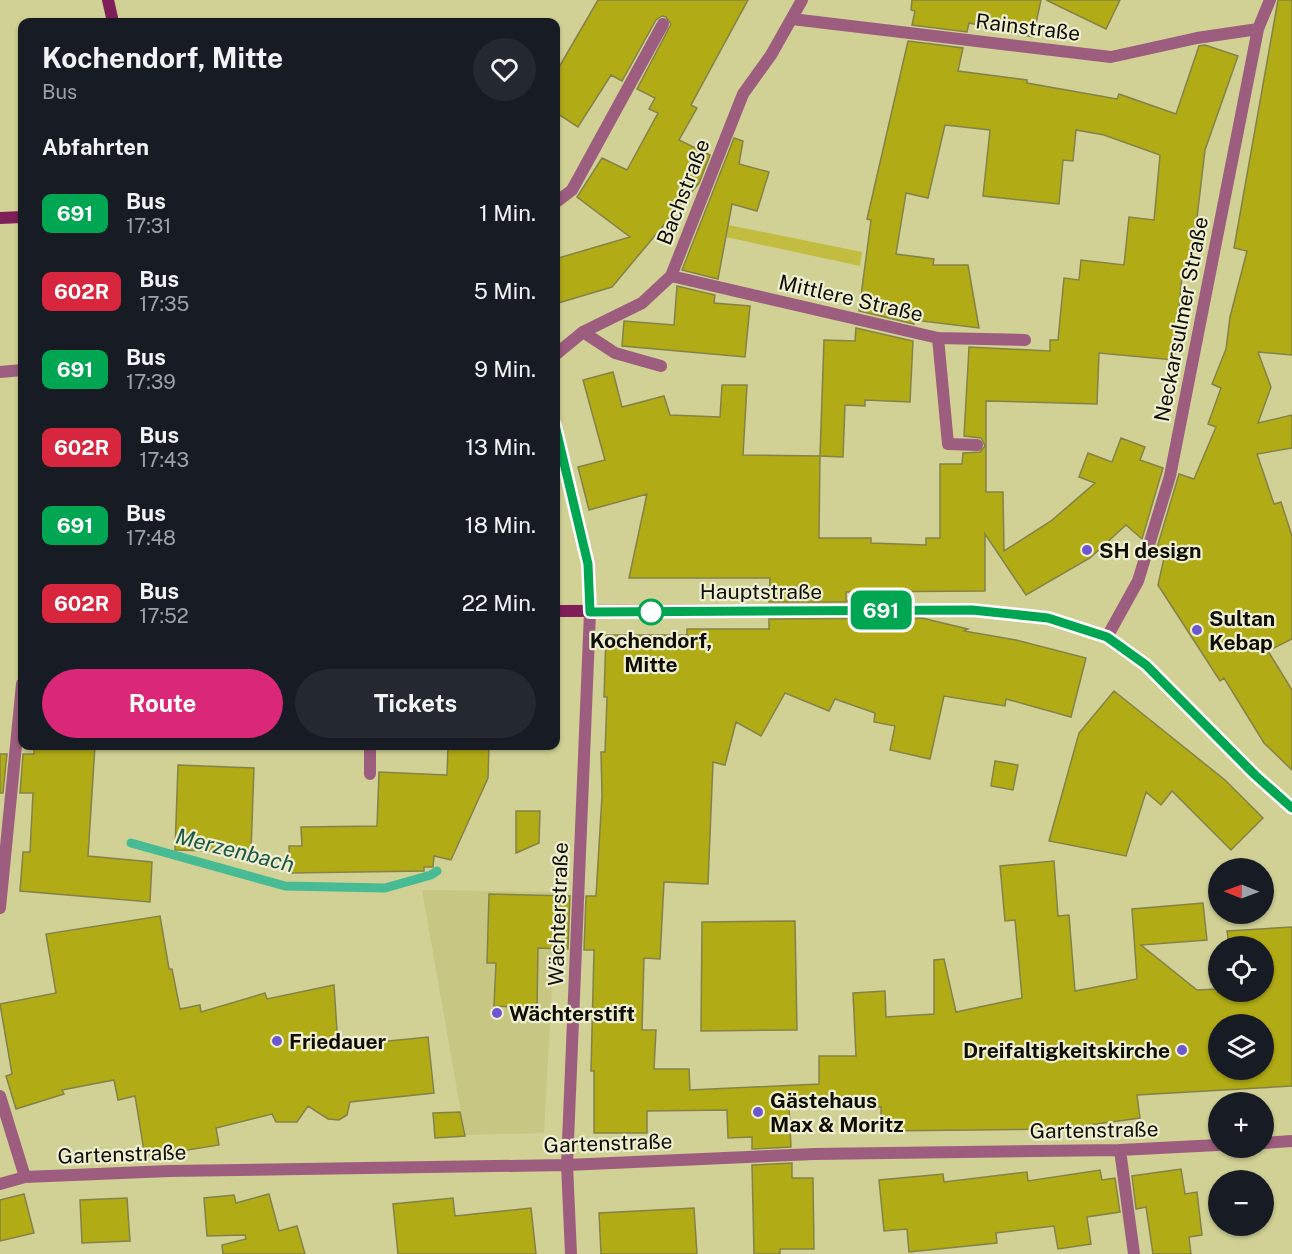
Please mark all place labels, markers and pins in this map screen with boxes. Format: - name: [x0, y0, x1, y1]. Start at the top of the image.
- place label: SH design: [1099, 538, 1201, 563]
- marker: SH design: [1080, 543, 1094, 557]
- marker: Kochendorf, Mitte: [638, 599, 664, 625]
- place label: Sultan Kebap: [1209, 606, 1275, 655]
- marker: Sultan Kebap: [1190, 623, 1204, 637]
- place label: Kochendorf, Mitte: [590, 628, 712, 677]
- place label: Wächterstift: [509, 1001, 635, 1026]
- marker: Wächterstift: [490, 1006, 504, 1020]
- place label: Friedauer: [289, 1029, 387, 1054]
- marker: Friedauer: [270, 1034, 284, 1048]
- place label: Dreifaltigkeitskirche: [963, 1038, 1170, 1063]
- marker: Dreifaltigkeitskirche: [1175, 1043, 1189, 1057]
- place label: Gästehaus Max & Moritz: [770, 1088, 904, 1137]
- marker: Gästehaus Max & Moritz: [751, 1105, 765, 1119]

